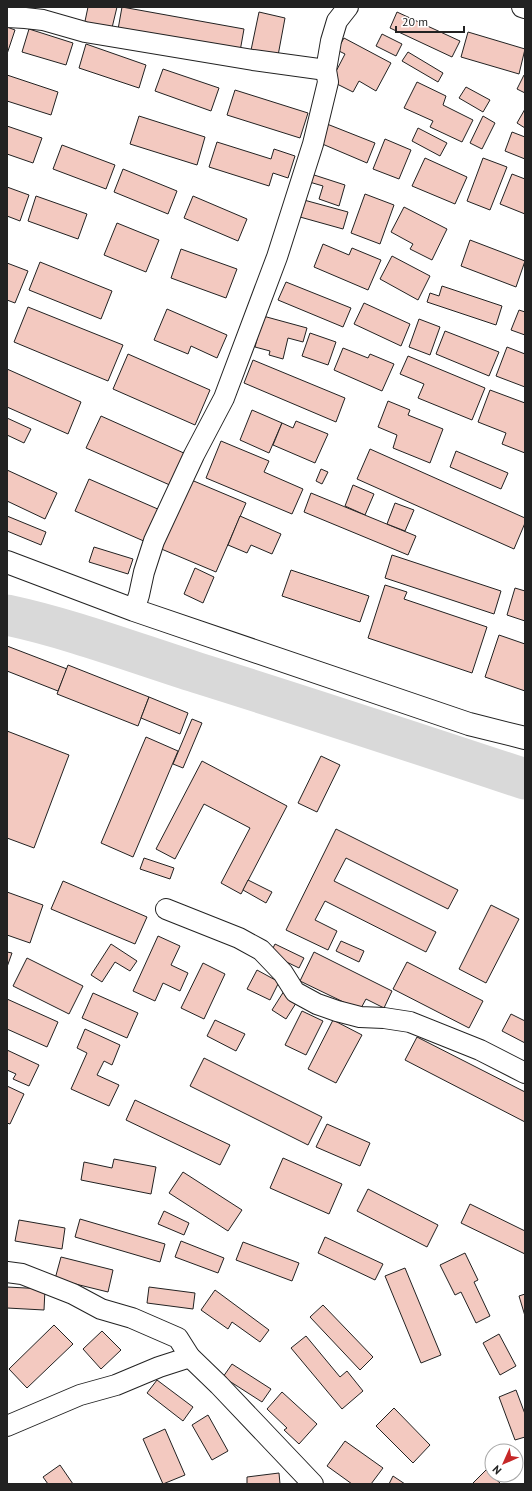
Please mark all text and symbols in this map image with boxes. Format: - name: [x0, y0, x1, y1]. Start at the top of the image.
- scale bar: [396, 8, 464, 34]
- text: 20 m: [402, 14, 428, 29]
- north arrow: [484, 1443, 524, 1483]
- text: N: [489, 1463, 504, 1478]

